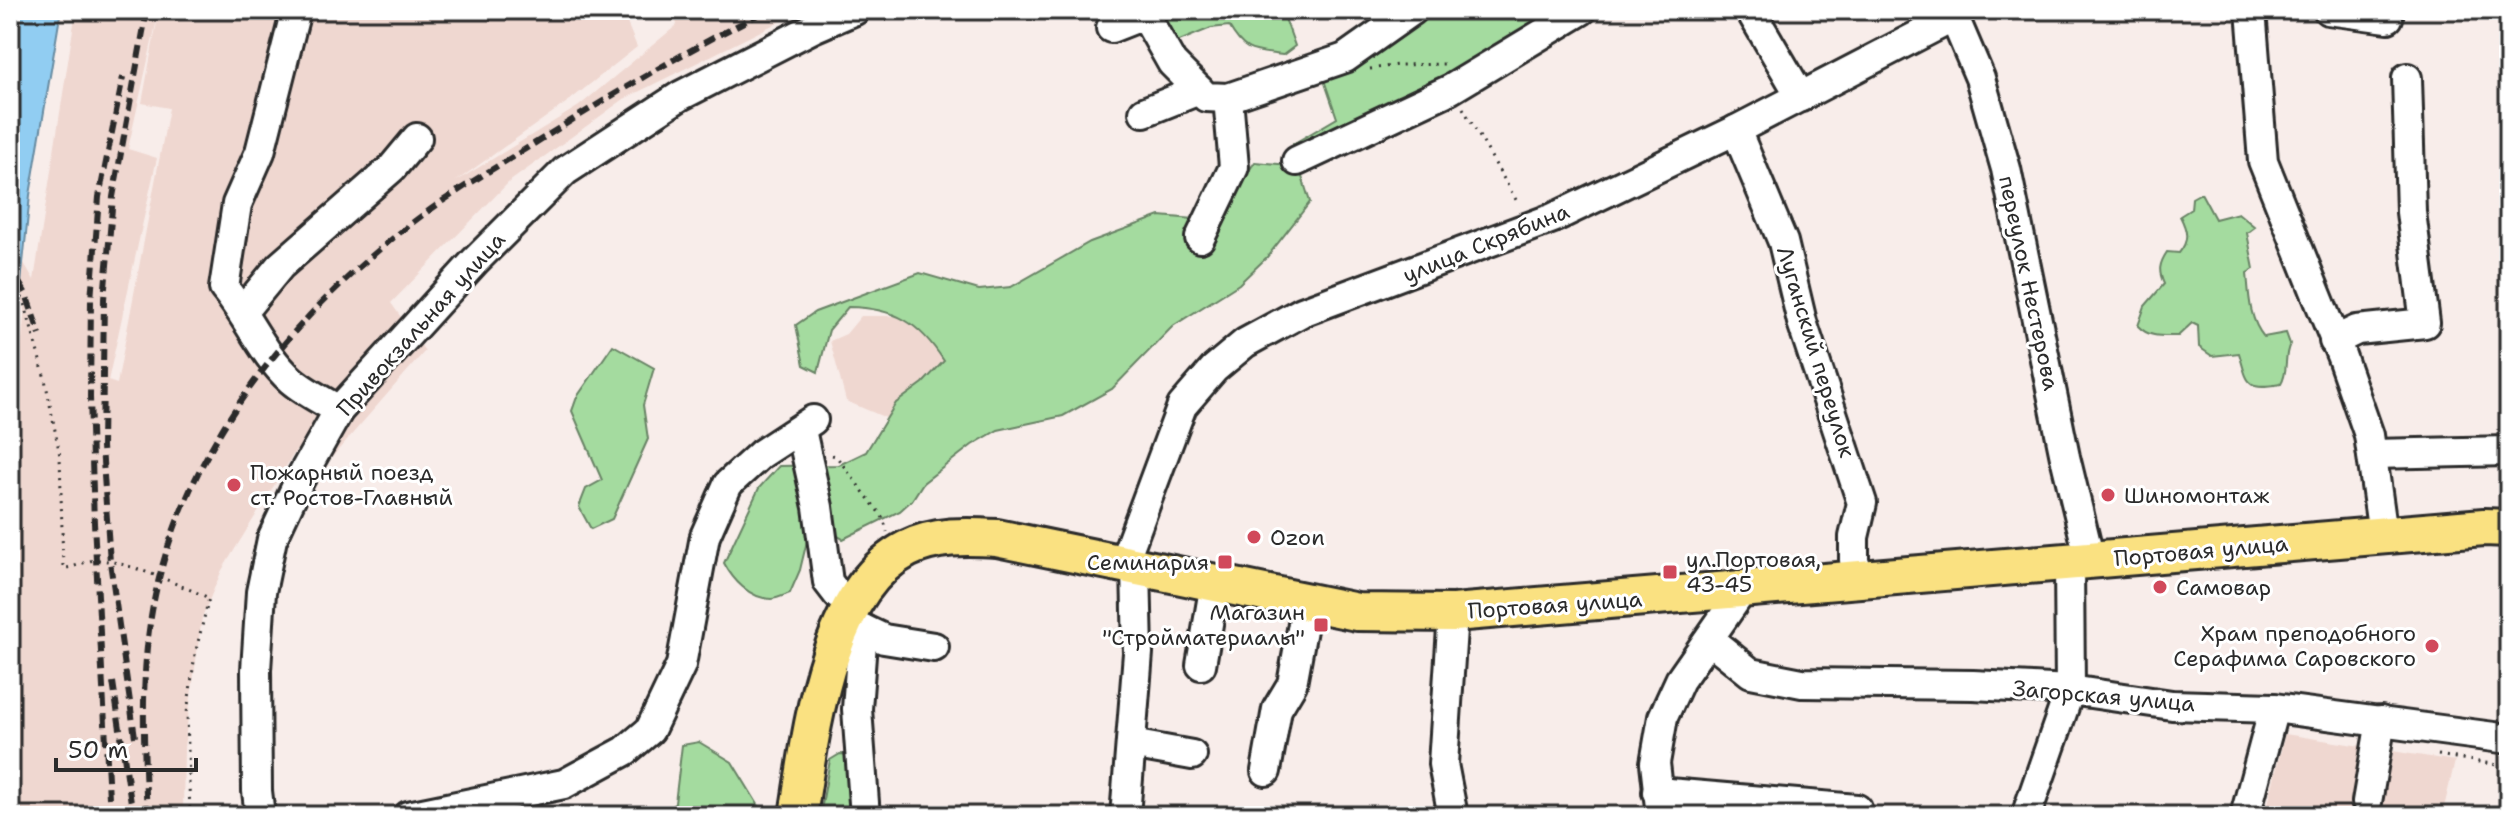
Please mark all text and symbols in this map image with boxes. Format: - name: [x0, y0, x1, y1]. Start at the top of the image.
- street label: переулок Нестерова: [1992, 173, 2066, 393]
- street label: улица Скрябина: [1398, 196, 1574, 290]
- street label: Привокзальная улица: [330, 225, 512, 422]
- street label: Луганский переулок: [1770, 243, 1862, 461]
- place label: Пожарный поезд ст. Ростов-Главный: [250, 458, 453, 512]
- marker: Пожарный поезд ст. Ростов-Главный: [225, 476, 243, 494]
- place label: Шиномонтаж: [2124, 481, 2270, 510]
- marker: Шиномонтаж: [2099, 486, 2117, 504]
- place label: Ozon: [1270, 523, 1325, 552]
- marker: Ozon: [1245, 528, 1263, 546]
- street label: Портовая улица: [2113, 529, 2290, 573]
- place label: ул.Портовая, 43-45: [1686, 545, 1821, 599]
- place label: Семинария: [1087, 548, 1209, 577]
- marker: Семинария: [1216, 553, 1234, 571]
- marker: ул.Портовая, 43-45: [1661, 563, 1679, 581]
- place label: Самовар: [2176, 573, 2271, 602]
- marker: Самовар: [2151, 578, 2169, 596]
- street label: Портовая улица: [1467, 584, 1643, 626]
- place label: Магазин "Стройматериалы": [1102, 598, 1305, 652]
- marker: Магазин "Стройматериалы": [1312, 616, 1330, 634]
- place label: Храм преподобного Серафима Саровского: [2173, 619, 2416, 673]
- marker: Храм преподобного Серафима Саровского: [2423, 637, 2441, 655]
- street label: Загорская улица: [2012, 674, 2197, 718]
- scale bar: [56, 722, 196, 772]
- text: 50 m: [68, 734, 128, 766]

